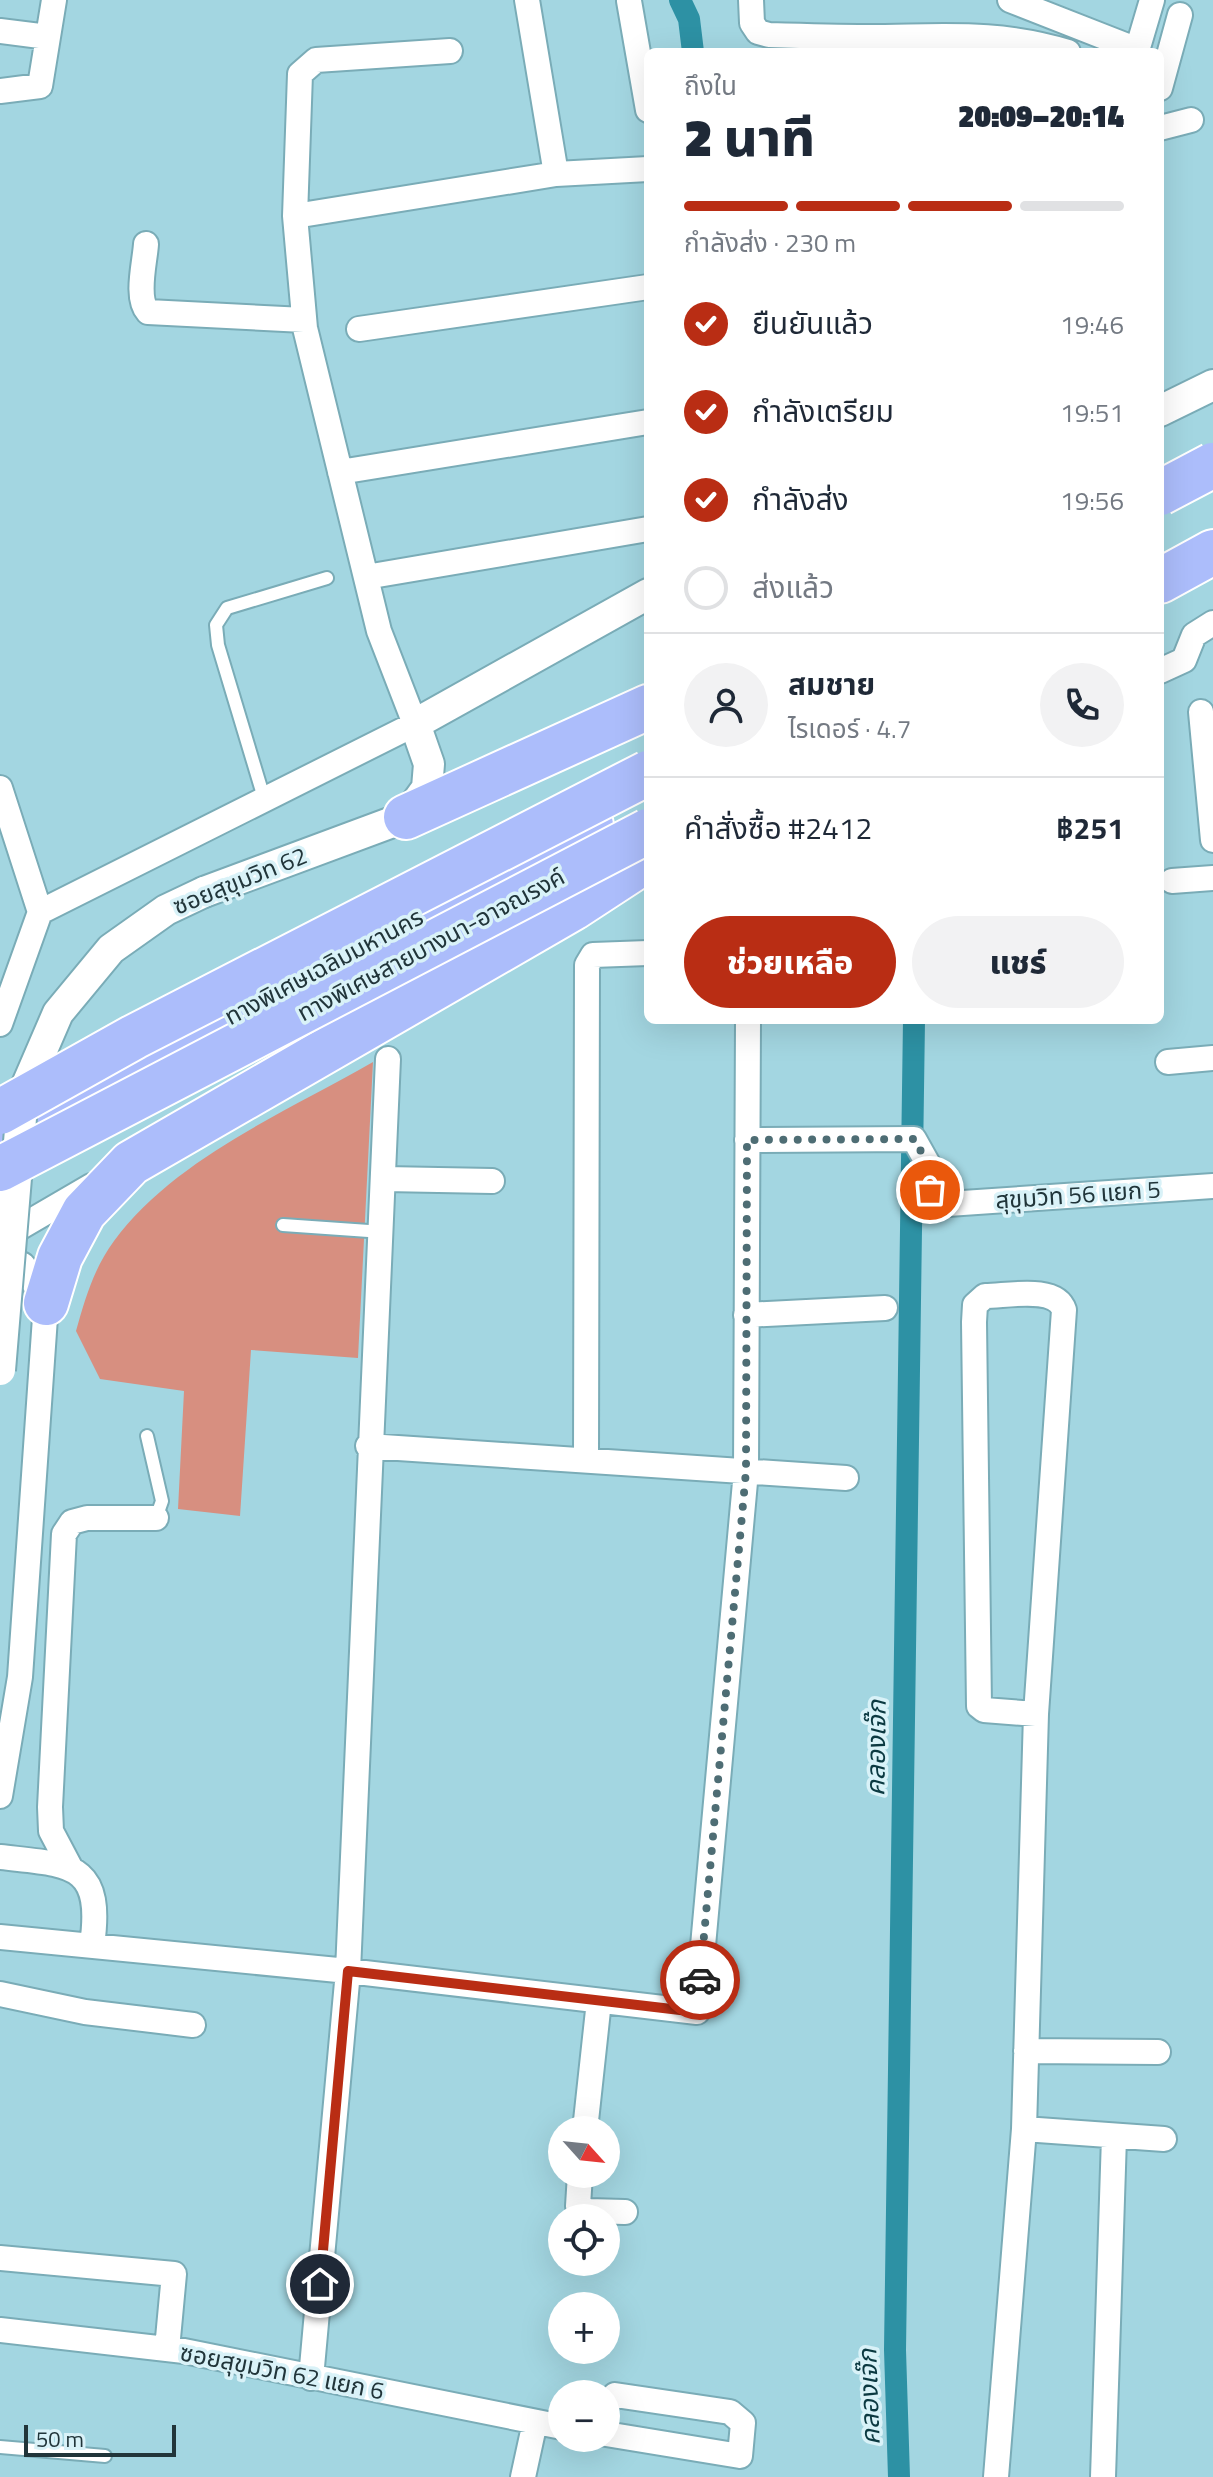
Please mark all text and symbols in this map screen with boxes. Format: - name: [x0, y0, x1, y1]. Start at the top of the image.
- text: ถึงใน: [684, 66, 737, 105]
- text: 20:09–20:14: [958, 93, 1124, 139]
- text: 2 นาที: [684, 97, 815, 176]
- text: กำลังส่ง · 230 m: [684, 223, 856, 262]
- text: ยืนยันแล้ว: [752, 300, 873, 346]
- icon: check: [684, 302, 728, 346]
- text: 19:46: [1060, 305, 1124, 344]
- text: กำลังเตรียม: [752, 388, 894, 434]
- icon: check: [684, 390, 728, 434]
- text: 19:51: [1060, 393, 1124, 432]
- text: กำลังส่ง: [752, 476, 849, 522]
- icon: check: [684, 478, 728, 522]
- text: 19:56: [1060, 481, 1124, 520]
- text: ส่งแล้ว: [752, 564, 834, 610]
- text: สมชาย: [788, 661, 875, 707]
- button: person: [684, 663, 768, 747]
- button: phone: [1040, 663, 1124, 747]
- text: ไรเดอร์ · 4.7: [788, 709, 911, 748]
- text: คำสั่งซื้อ #2412: [684, 805, 872, 851]
- text: ฿251: [1056, 805, 1124, 851]
- street label: ซอยสุขุมวิท 62: [167, 837, 312, 923]
- street label: ทางพิเศษสายบางนา-อาจณรงค์: [290, 858, 571, 1030]
- street label: ทางพิเศษเฉลิมมหานคร: [218, 898, 429, 1034]
- button: ช่วยเหลือ: [684, 916, 896, 1008]
- button: แชร์: [912, 916, 1124, 1008]
- pin: [896, 1156, 964, 1224]
- icon: bag: [908, 1168, 952, 1212]
- street label: สุขุมวิท 56 แยก 5: [994, 1170, 1162, 1218]
- water label: คลองเจ๊ก: [855, 1698, 896, 1796]
- courier: [660, 1940, 740, 2020]
- icon: car: [678, 1958, 722, 2002]
- north arrow: [548, 2116, 620, 2188]
- map controls: [548, 2116, 620, 2452]
- button: locate: [548, 2204, 620, 2276]
- pin: [286, 2250, 354, 2318]
- icon: home: [298, 2262, 342, 2306]
- button: +: [548, 2292, 620, 2364]
- street label: ซอยสุขุมวิท 62 แยก 6: [177, 2334, 387, 2408]
- water label: คลองเจ๊ก: [847, 2347, 890, 2446]
- button: −: [548, 2380, 620, 2452]
- scale bar: [24, 2421, 176, 2457]
- text: 50 m: [36, 2422, 84, 2456]

